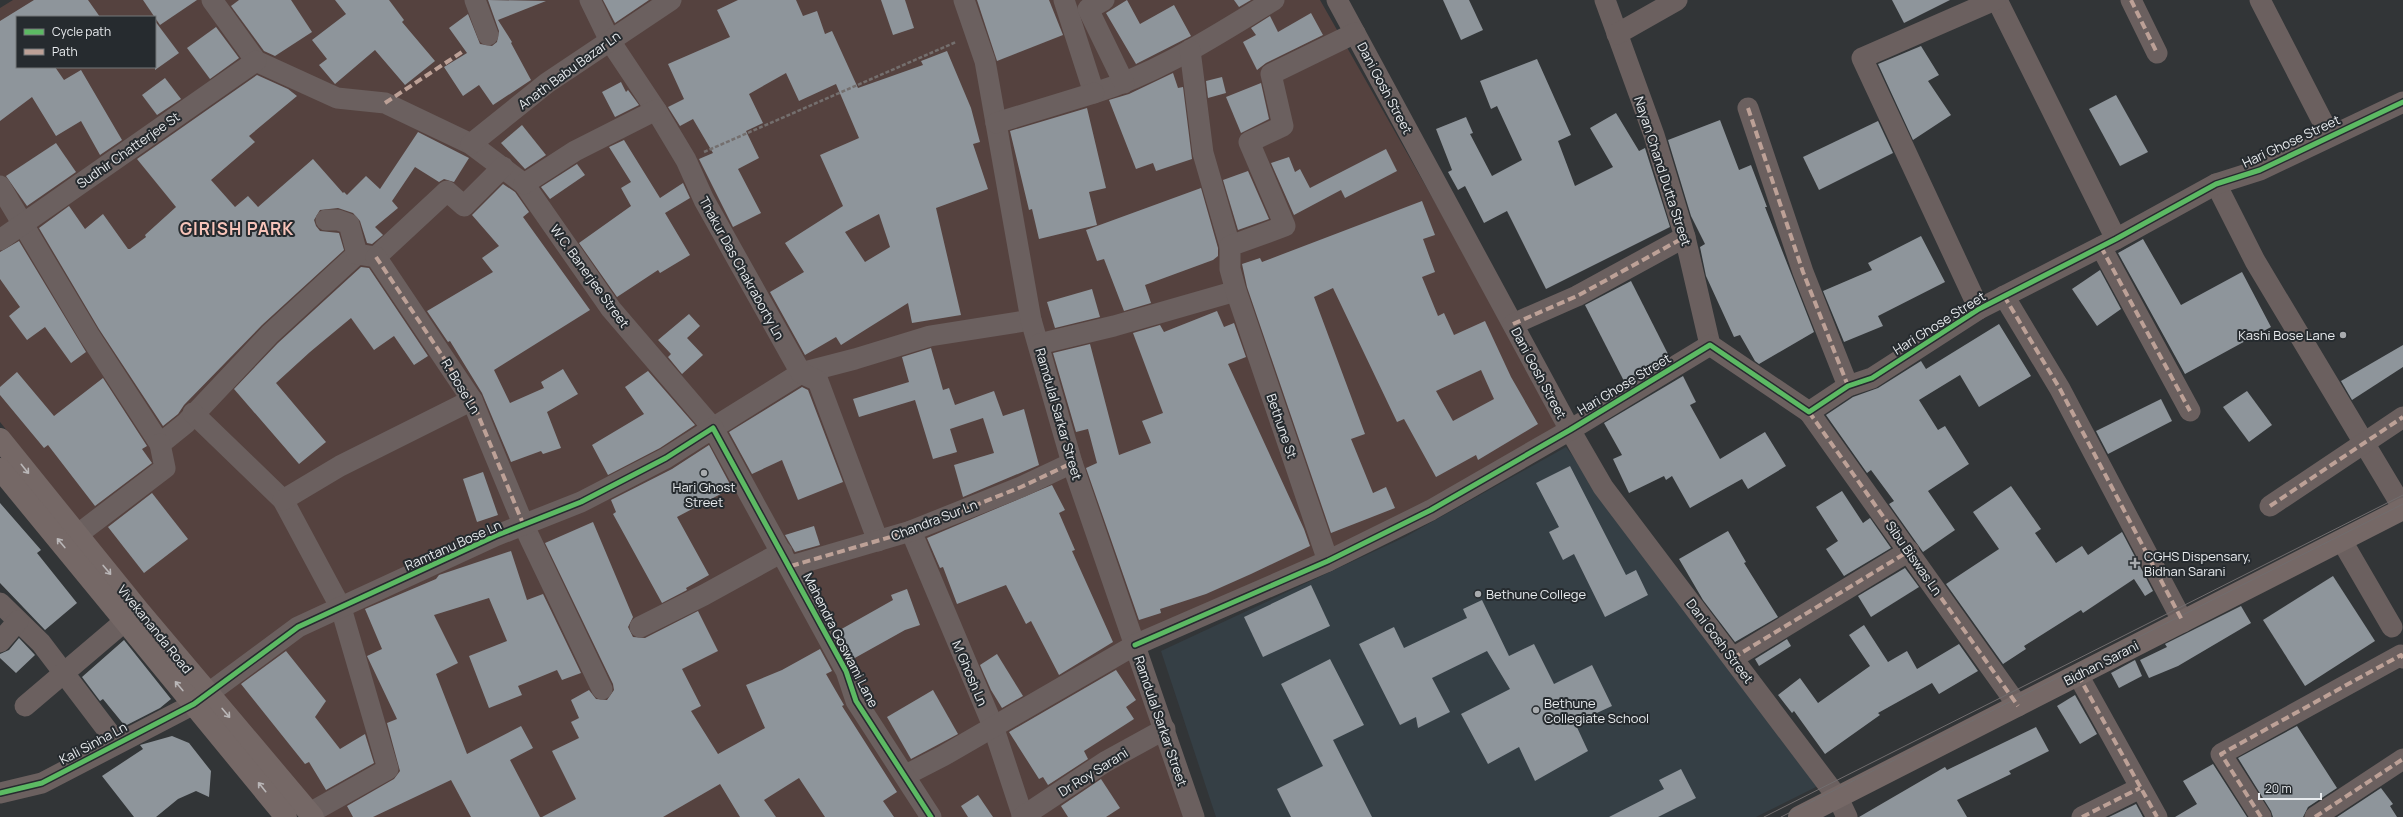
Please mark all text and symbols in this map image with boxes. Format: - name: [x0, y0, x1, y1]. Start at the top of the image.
- legend: [16, 16, 156, 68]
- text: Cycle path: [52, 23, 111, 40]
- street label: Anath Babu Bazar Ln: [514, 27, 624, 113]
- street label: Dani Gosh Street: [1353, 39, 1417, 137]
- text: Path: [52, 43, 78, 60]
- street label: Nayan Chand Dutta Street: [1630, 94, 1696, 248]
- street label: Sudhir Chatterjee St: [73, 108, 183, 192]
- street label: Hari Ghose Street: [2239, 110, 2343, 172]
- street label: Thakur Das Chakraborty Ln: [695, 193, 789, 343]
- district label: GIRISH PARK: [180, 217, 294, 240]
- street label: W.C. Banerjee Street: [546, 221, 634, 331]
- street label: Hari Ghose Street: [1889, 287, 1989, 359]
- street label: Dani Gosh Street: [1507, 324, 1571, 422]
- place label: Kashi Bose Lane: [2238, 326, 2335, 344]
- marker: Kashi Bose Lane: [2338, 330, 2348, 340]
- street label: Ramdulal Sarkar Street: [1031, 346, 1087, 482]
- street label: Hari Ghose Street: [1574, 349, 1674, 419]
- street label: R. Bose Ln: [438, 355, 484, 417]
- street label: Bethune St: [1263, 391, 1301, 461]
- one-way arrow: [20, 464, 29, 474]
- marker: Hari Ghost Street: [699, 468, 709, 478]
- place label: Hari Ghost Street: [673, 478, 736, 511]
- street label: Chandra Sur Ln: [888, 495, 980, 545]
- street label: Ramtanu Bose Ln: [402, 516, 504, 574]
- street label: Sibu Biswas Ln: [1882, 517, 1946, 599]
- one-way arrow: [56, 537, 65, 548]
- place label: CGHS Dispensary, Bidhan Sarani: [2144, 547, 2251, 580]
- marker: CGHS Dispensary, Bidhan Sarani: [2129, 557, 2141, 569]
- one-way arrow: [102, 564, 111, 575]
- street label: Mahendra Goswami Lane: [799, 570, 883, 711]
- street label: Vivekananda Road: [114, 581, 196, 677]
- place label: Bethune College: [1486, 585, 1586, 603]
- marker: Bethune College: [1473, 589, 1483, 599]
- street label: Dani Gosh Street: [1682, 595, 1758, 687]
- street label: Bidhan Sarani: [2061, 636, 2141, 690]
- street label: M Ghosh Ln: [948, 637, 992, 709]
- street label: Ramdulal Sarkar Street: [1130, 653, 1192, 789]
- one-way arrow: [175, 681, 184, 692]
- place label: Bethune Collegiate School: [1544, 694, 1649, 727]
- marker: Bethune Collegiate School: [1531, 705, 1541, 715]
- one-way arrow: [221, 708, 230, 718]
- street label: Kali Sinha Ln: [56, 718, 130, 768]
- street label: Dr Roy Sarani: [1055, 744, 1131, 800]
- scale bar: [2259, 775, 2321, 801]
- text: 20 m: [2265, 780, 2292, 797]
- one-way arrow: [257, 781, 266, 792]

